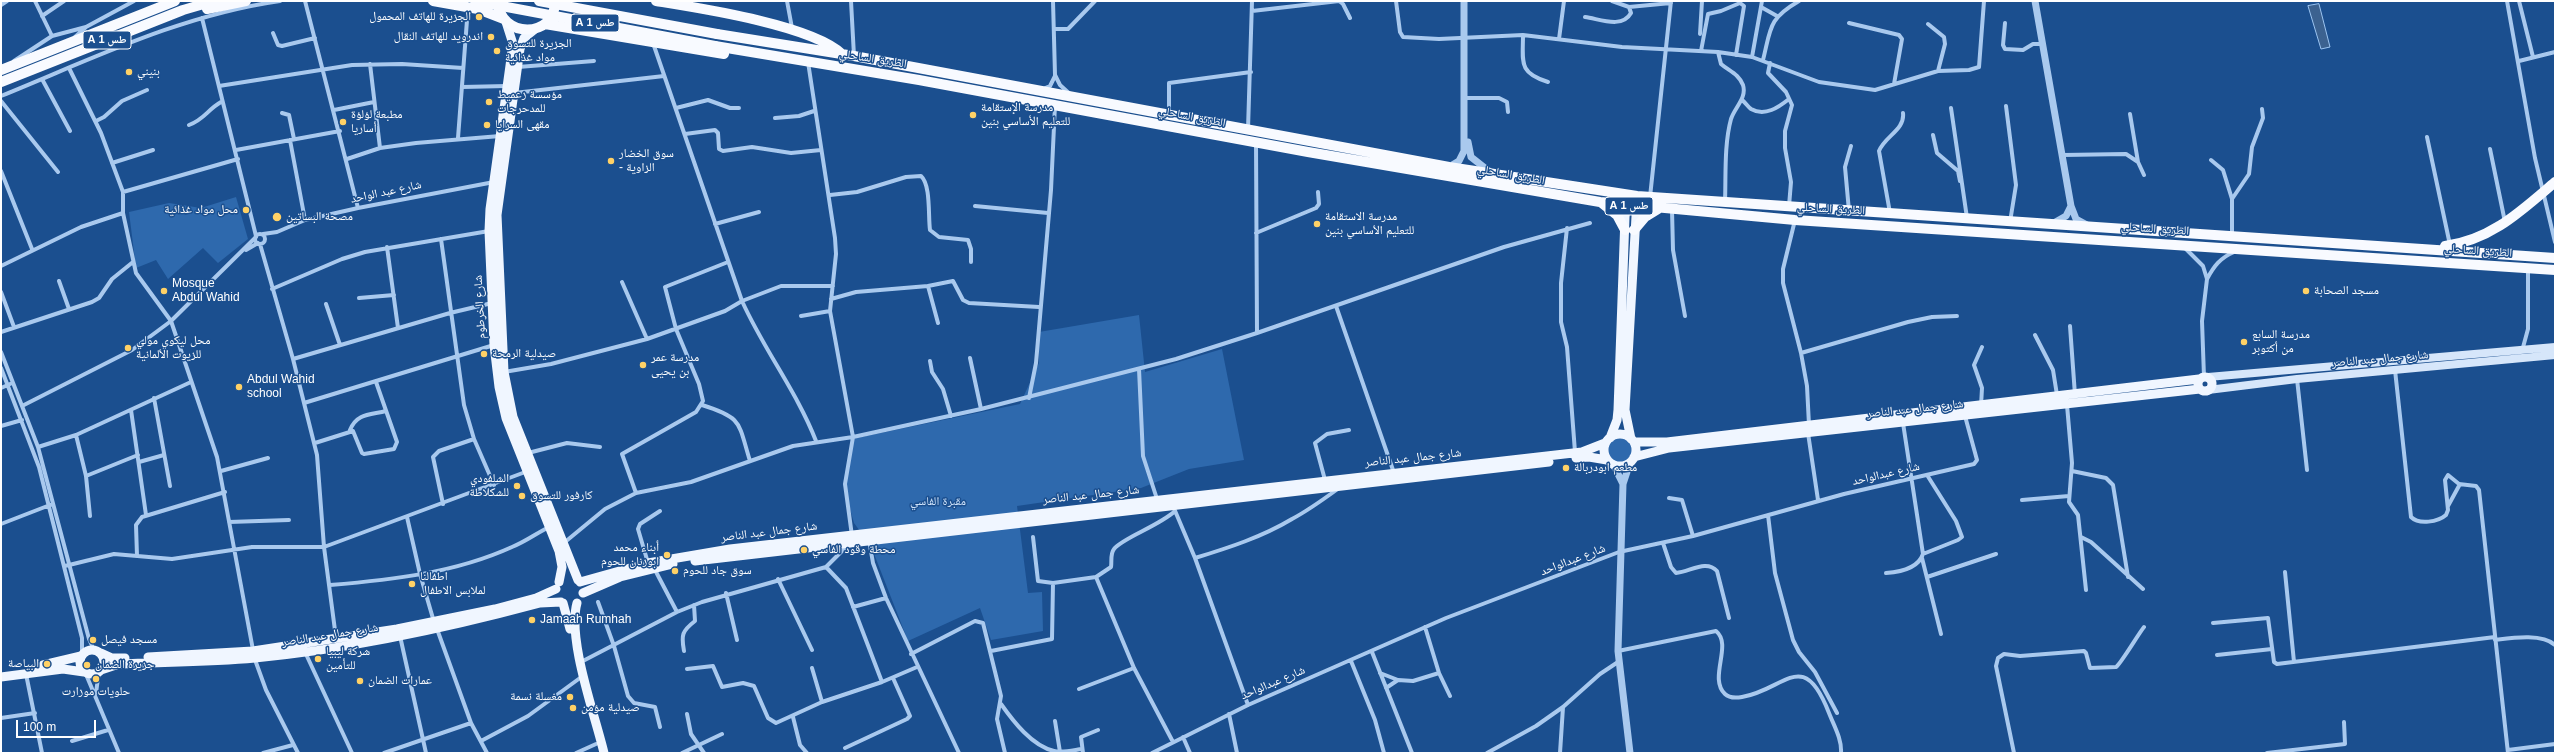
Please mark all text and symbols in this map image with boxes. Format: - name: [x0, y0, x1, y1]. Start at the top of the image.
- place label: الجزيرة للهاتف المحمول: [369, 10, 471, 24]
- marker: الجزيرة للهاتف المحمول: [474, 12, 484, 22]
- road number: A 1 طس: [571, 14, 619, 32]
- place label: اندرويد للهاتف النقال: [394, 30, 483, 44]
- road number: A 1 طس: [83, 31, 131, 49]
- marker: اندرويد للهاتف النقال: [486, 32, 496, 42]
- place label: الجزيرة للتسوق مواد غذائية: [505, 37, 572, 65]
- marker: الجزيرة للتسوق مواد غذائية: [492, 46, 502, 56]
- street label: الطريق الساحلي: [838, 47, 908, 71]
- place label: بنيني: [137, 65, 160, 79]
- marker: بنيني: [124, 67, 134, 77]
- place label: مؤسسة زعميط للمدحرجات: [497, 88, 562, 116]
- marker: مؤسسة زعميط للمدحرجات: [484, 97, 494, 107]
- place label: مدرسة اﻹستقامة للتعليم اﻷساسي بنين: [981, 101, 1070, 129]
- street label: الطريق الساحلي: [1157, 103, 1227, 131]
- place label: مطبعة لؤلؤة أساريا: [351, 108, 402, 136]
- marker: مدرسة اﻹستقامة للتعليم اﻷساسي بنين: [968, 110, 978, 120]
- marker: مطبعة لؤلؤة أساريا: [338, 117, 348, 127]
- place label: مقهى السرايا: [495, 118, 549, 132]
- marker: مقهى السرايا: [482, 120, 492, 130]
- place label: سوق الخضار - الزاوية: [619, 147, 674, 175]
- marker: سوق الخضار - الزاوية: [606, 156, 616, 166]
- street label: الطريق الساحلي: [1476, 162, 1546, 188]
- street label: شارع عبد الواحد: [349, 177, 423, 207]
- road number: A 1 طس: [1605, 197, 1653, 215]
- street label: الطريق الساحلي: [1797, 200, 1865, 218]
- place label: محل مواد غذائية: [164, 203, 238, 217]
- marker: محل مواد غذائية: [241, 205, 251, 215]
- place label: مصحة البساتين: [286, 210, 353, 224]
- place label: مدرسة الاستقامة للتعليم الأساسي بنين: [1325, 210, 1414, 238]
- marker: مصحة البساتين: [271, 211, 283, 223]
- marker: مدرسة الاستقامة للتعليم الأساسي بنين: [1312, 219, 1322, 229]
- street label: الطريق الساحلي: [2121, 219, 2189, 239]
- street label: الطريق الساحلي: [2444, 241, 2512, 261]
- street label: شارع الخرطوم: [471, 275, 489, 339]
- place label: Mosque Abdul Wahid: [172, 277, 240, 305]
- place label: مسجد الصحابة: [2314, 284, 2379, 298]
- marker: Mosque Abdul Wahid: [159, 286, 169, 296]
- marker: مسجد الصحابة: [2301, 286, 2311, 296]
- place label: مدرسة السابع من أكتوبر: [2252, 328, 2310, 356]
- place label: محل ليكوي مولي للزيوت الألمانية: [136, 334, 211, 362]
- marker: مدرسة السابع من أكتوبر: [2239, 337, 2249, 347]
- marker: محل ليكوي مولي للزيوت الألمانية: [123, 343, 133, 353]
- place label: صيدلية الرمحة: [492, 347, 556, 361]
- street label: شارع جمال عبد الناصر: [2331, 348, 2429, 370]
- marker: صيدلية الرمحة: [479, 349, 489, 359]
- place label: مدرسة عمر بن يحيى: [651, 351, 699, 379]
- marker: مدرسة عمر بن يحيى: [638, 360, 648, 370]
- place label: Abdul Wahid school: [247, 373, 315, 401]
- marker: Abdul Wahid school: [234, 382, 244, 392]
- street label: شارع جمال عبد الناصر: [1866, 397, 1964, 421]
- street label: شارع جمال عبد الناصر: [1364, 446, 1462, 470]
- street label: شارع عبدالواحد: [1851, 459, 1921, 489]
- place label: مطعم ابودربالة: [1574, 461, 1637, 475]
- marker: مطعم ابودربالة: [1561, 463, 1571, 473]
- place label: الشلفودي للشكلاطة: [469, 472, 509, 500]
- marker: الشلفودي للشكلاطة: [512, 481, 522, 491]
- street label: شارع جمال عبد الناصر: [1042, 483, 1140, 507]
- place label: كارفور للتسوق: [530, 489, 592, 503]
- marker: كارفور للتسوق: [517, 491, 527, 501]
- park label: مقبرة الفاسي: [910, 495, 966, 509]
- street label: شارع جمال عبد الناصر: [720, 519, 818, 545]
- place label: أبناء محمد ابوزنان للحوم: [601, 541, 659, 569]
- street label: شارع عبدالواحد: [1538, 541, 1608, 579]
- place label: محطة وقود الفاسي: [812, 543, 896, 557]
- marker: محطة وقود الفاسي: [799, 545, 809, 555]
- marker: أبناء محمد ابوزنان للحوم: [662, 550, 672, 560]
- place label: سوق جاد للحوم: [683, 564, 752, 578]
- marker: سوق جاد للحوم: [670, 566, 680, 576]
- place label: اطفالنا لملابس الاطفال: [420, 570, 485, 598]
- marker: اطفالنا لملابس الاطفال: [407, 579, 417, 589]
- place label: Jamaah Rumhah: [540, 613, 631, 627]
- marker: Jamaah Rumhah: [527, 615, 537, 625]
- street label: شارع جمال عبد الناصر: [281, 620, 379, 650]
- place label: مسجد فيصل: [101, 633, 157, 647]
- marker: مسجد فيصل: [88, 635, 98, 645]
- place label: شركة ليبيا للتأمين: [326, 645, 370, 673]
- marker: شركة ليبيا للتأمين: [313, 654, 323, 664]
- place label: البياصة: [8, 657, 39, 671]
- place label: جزيرة الضمان: [95, 658, 154, 672]
- marker: البياصة: [42, 659, 52, 669]
- marker: جزيرة الضمان: [82, 660, 92, 670]
- street label: شارع عبدالواحد: [1239, 663, 1307, 703]
- marker: حلويات موزارت: [91, 674, 101, 684]
- place label: عمارات الضمان: [368, 674, 432, 688]
- marker: عمارات الضمان: [355, 676, 365, 686]
- place label: حلويات موزارت: [62, 685, 130, 699]
- place label: مغسلة نسمة: [510, 690, 562, 704]
- marker: مغسلة نسمة: [565, 692, 575, 702]
- place label: صيدلية مؤمن: [581, 701, 640, 715]
- marker: صيدلية مؤمن: [568, 703, 578, 713]
- scale bar: [18, 712, 98, 738]
- text: 100 m: [23, 720, 56, 734]

